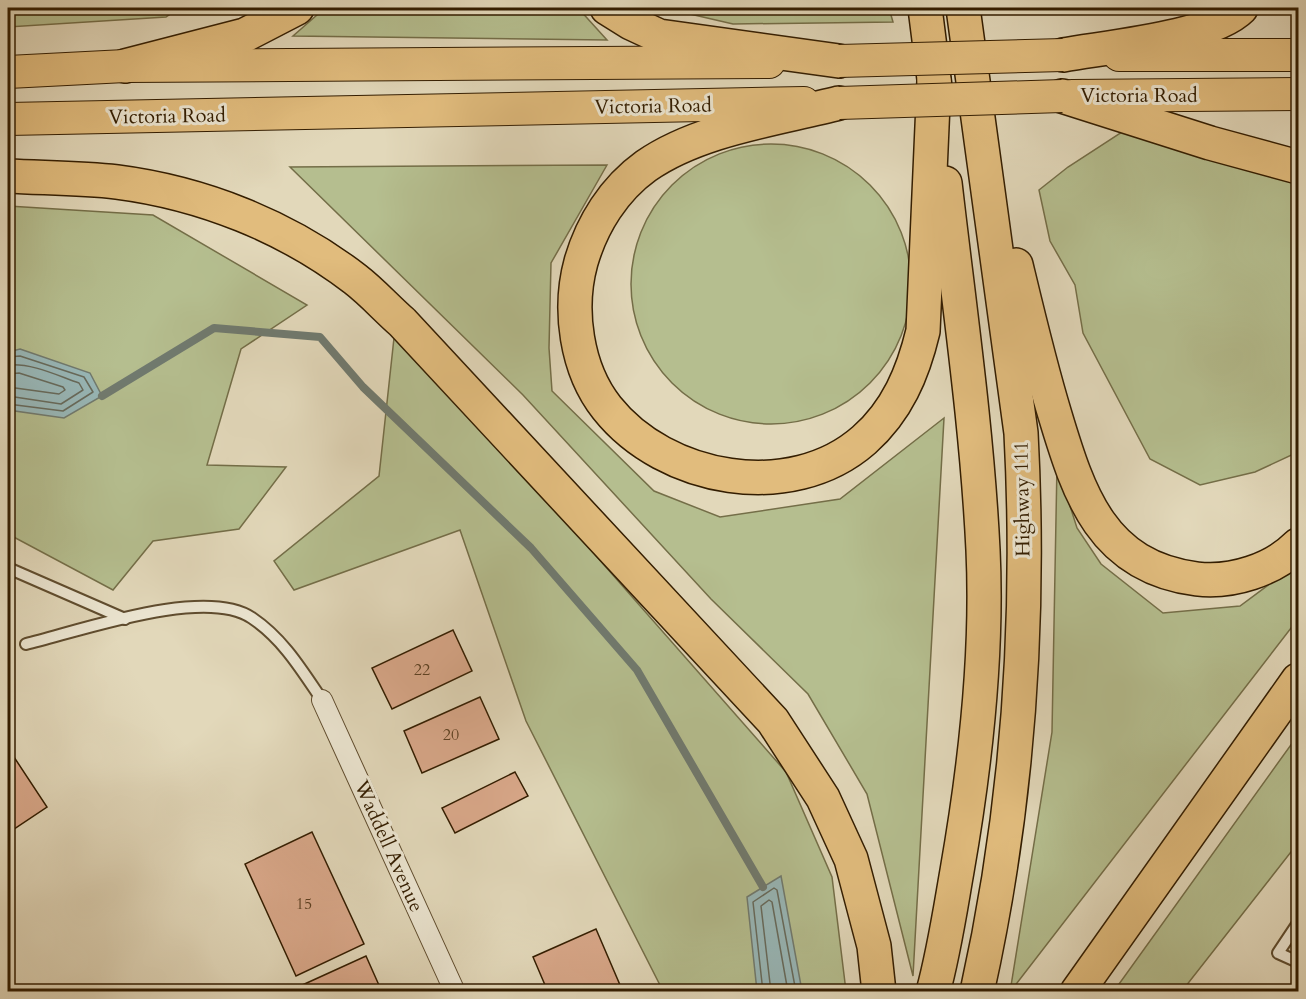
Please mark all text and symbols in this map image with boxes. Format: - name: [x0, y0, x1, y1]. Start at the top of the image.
- street label: Victoria Road: [1080, 82, 1198, 109]
- street label: Victoria Road: [594, 91, 712, 121]
- street label: Victoria Road: [108, 101, 226, 131]
- street label: Highway 111: [1007, 441, 1037, 557]
- house number: 22: [414, 659, 430, 681]
- house number: 20: [443, 724, 459, 746]
- street label: Waddell Avenue: [347, 775, 430, 916]
- house number: 15: [296, 893, 312, 915]

